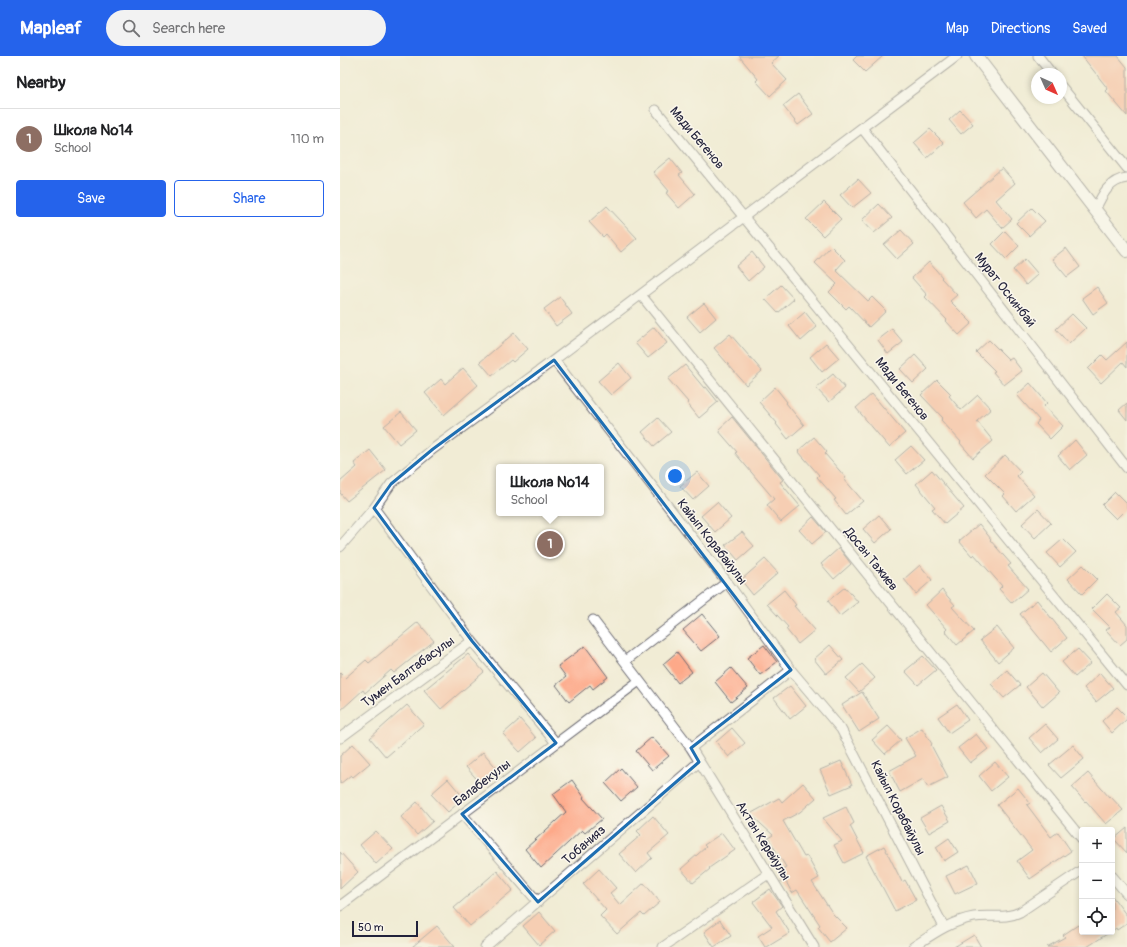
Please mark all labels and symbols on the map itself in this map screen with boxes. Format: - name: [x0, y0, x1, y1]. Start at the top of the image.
- north arrow: [1031, 68, 1067, 104]
- street label: Мади Бегенов: [666, 103, 728, 173]
- street label: Мурат Оскинбай: [971, 250, 1039, 330]
- street label: Мади Бегенов: [872, 354, 932, 424]
- your location: [665, 466, 685, 486]
- street label: Кайып Корабайулы: [674, 496, 750, 588]
- street label: Досан Тажиев: [840, 523, 901, 594]
- pin: 1: [537, 529, 563, 559]
- street label: Тумен Балтабасулы: [358, 633, 458, 711]
- street label: Балабекулы: [450, 756, 514, 810]
- street label: Кайып Корабайулы: [867, 758, 929, 858]
- street label: Актан Керейулы: [732, 798, 794, 884]
- street label: Тобанияз: [559, 822, 609, 868]
- scale bar: [352, 919, 418, 938]

